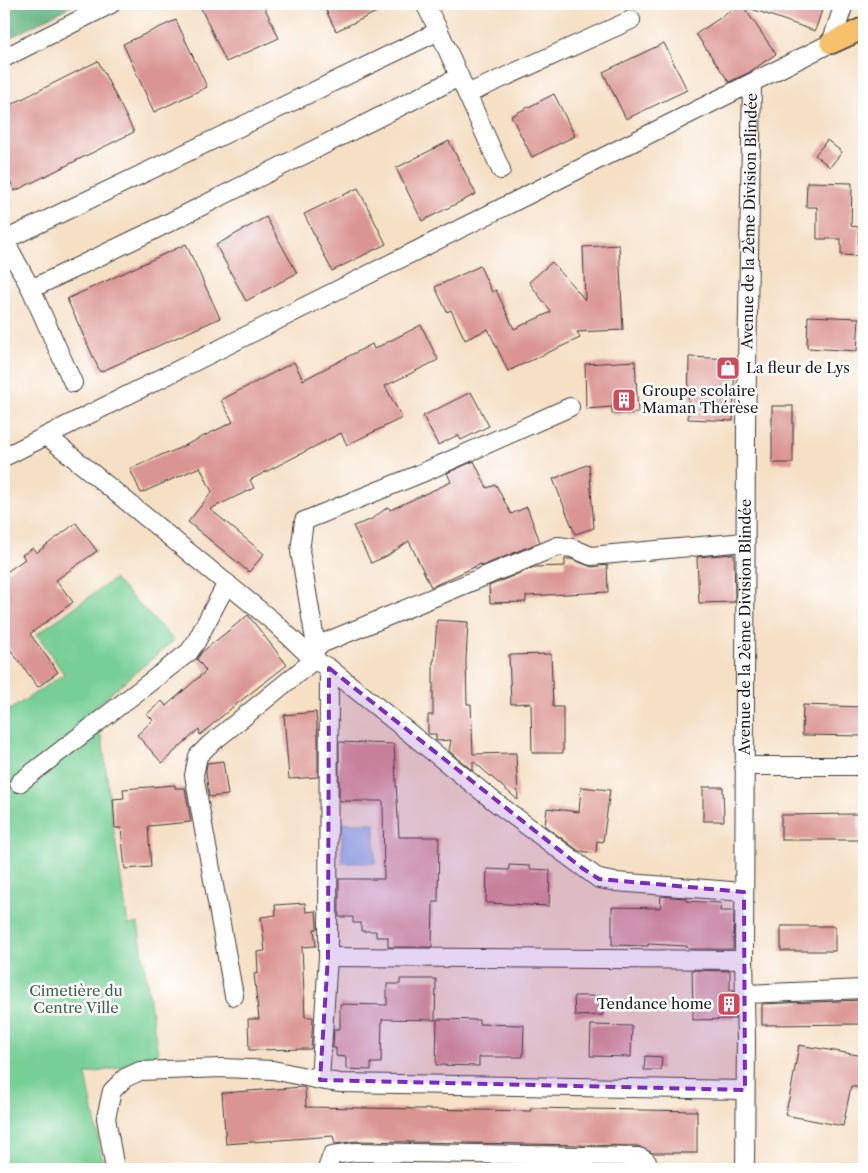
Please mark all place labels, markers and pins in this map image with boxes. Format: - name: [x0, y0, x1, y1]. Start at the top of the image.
- shop icon: La fleur de Lys: [715, 355, 741, 381]
- place label: La fleur de Lys: [746, 358, 850, 377]
- place label: Groupe scolaire Maman Thérèse: [642, 381, 758, 417]
- building icon: Groupe scolaire Maman Thérèse: [611, 387, 637, 413]
- building icon: Tendance home: [716, 991, 742, 1017]
- place label: Tendance home: [597, 994, 712, 1013]

